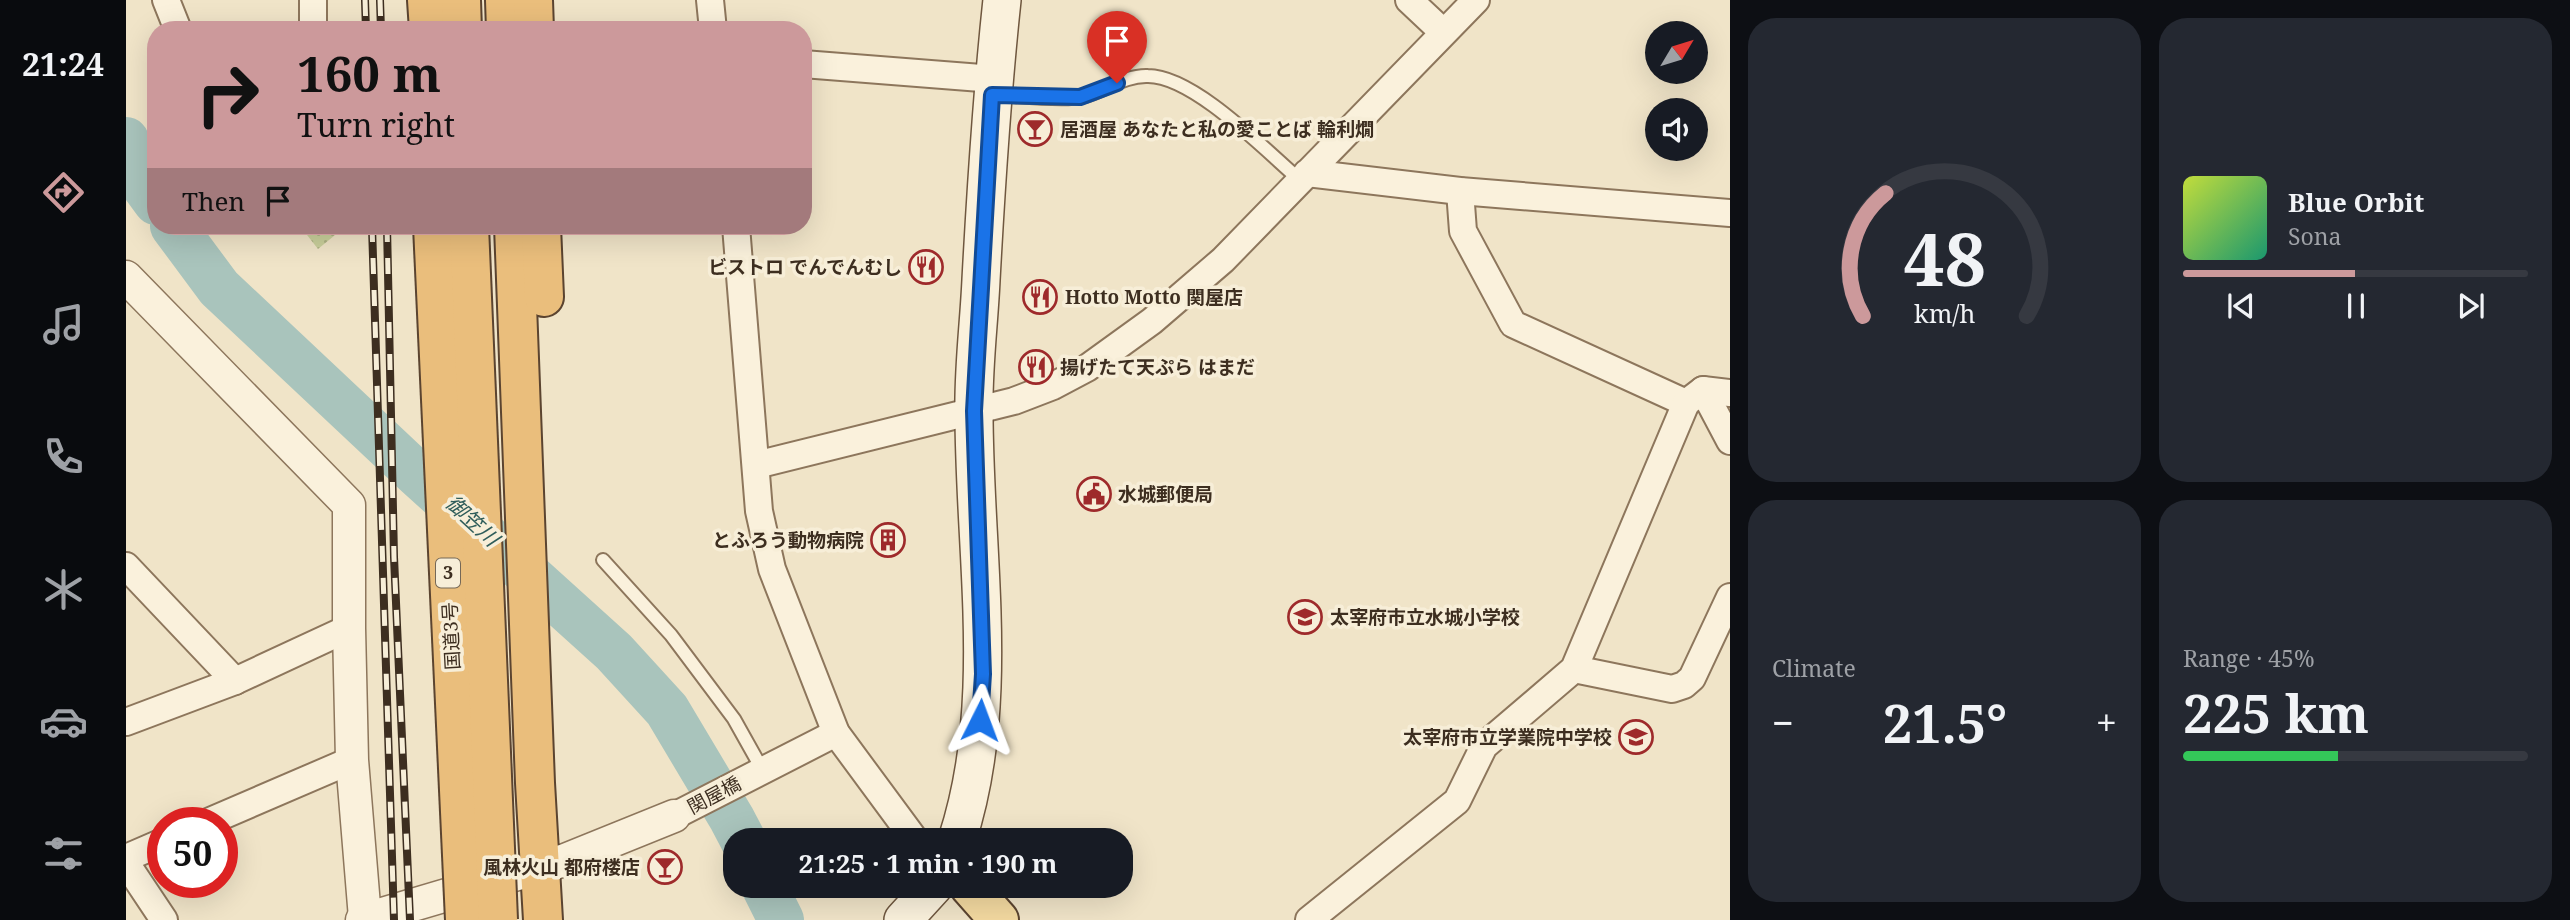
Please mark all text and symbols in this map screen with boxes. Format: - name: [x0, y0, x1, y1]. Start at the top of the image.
- pin: [1087, 11, 1147, 83]
- north arrow: [1645, 21, 1708, 84]
- map controls: [1645, 21, 1708, 161]
- icon: arrive: [1098, 22, 1136, 60]
- text: 160 m: [297, 40, 441, 106]
- text: 21:24: [22, 42, 104, 85]
- icon: right: [182, 49, 273, 140]
- button: sound: [1645, 98, 1708, 161]
- text: Turn right: [297, 103, 455, 146]
- bar icon: 居酒屋 あなたと私の愛ことば 輪利燗: [1016, 110, 1054, 148]
- place label: 居酒屋 あなたと私の愛ことば 輪利燗: [1060, 116, 1374, 142]
- icon: directions: [39, 168, 88, 217]
- icon: arrive: [259, 182, 297, 220]
- text: Then: [182, 183, 245, 219]
- text: Blue Orbit: [2288, 184, 2424, 220]
- text: 48: [1903, 209, 1986, 308]
- text: Sona: [2288, 220, 2342, 252]
- restaurant icon: ビストロ でんでんむし: [907, 248, 945, 286]
- place label: ビストロ でんでんむし: [708, 254, 902, 280]
- restaurant icon: Hotto Motto 関屋店: [1021, 278, 1059, 316]
- place label: Hotto Motto 関屋店: [1065, 284, 1243, 310]
- icon: previous: [2222, 287, 2260, 325]
- icon: pause: [2337, 287, 2375, 325]
- icon: next: [2452, 287, 2490, 325]
- text: km/h: [1914, 296, 1975, 330]
- icon: music: [39, 300, 88, 349]
- restaurant icon: 揚げたて天ぷら はまだ: [1017, 348, 1055, 386]
- place label: 揚げたて天ぷら はまだ: [1060, 354, 1255, 380]
- icon: phone: [39, 432, 88, 481]
- public building icon: 水城郵便局: [1075, 475, 1113, 513]
- place label: 水城郵便局: [1118, 481, 1213, 507]
- water label: 御笠川: [440, 489, 507, 553]
- building icon: とふろう動物病院: [869, 521, 907, 559]
- place label: とふろう動物病院: [712, 527, 864, 553]
- road number: 3: [436, 558, 460, 588]
- icon: climate: [39, 565, 88, 614]
- school or university icon: 太宰府市立水城小学校: [1286, 598, 1324, 636]
- street label: 国道3号: [436, 602, 466, 670]
- place label: 太宰府市立水城小学校: [1330, 604, 1520, 630]
- text: Range · 45%: [2183, 642, 2315, 674]
- text: Climate: [1772, 652, 1856, 684]
- text: 225 km: [2183, 677, 2369, 748]
- position arrow: [943, 683, 1017, 757]
- text: 21.5°: [1883, 687, 2007, 758]
- text: −: [1772, 696, 1794, 748]
- text: +: [2096, 696, 2117, 748]
- icon: car: [39, 697, 88, 746]
- school or university icon: 太宰府市立学業院中学校: [1617, 718, 1655, 756]
- place label: 太宰府市立学業院中学校: [1403, 724, 1612, 750]
- street label: 関屋橋: [683, 770, 745, 820]
- speed limit sign: 50: [147, 807, 238, 898]
- icon: filters: [39, 829, 88, 878]
- text: 21:25 · 1 min · 190 m: [798, 845, 1058, 881]
- bar icon: 風林火山 都府楼店: [646, 848, 684, 886]
- place label: 風林火山 都府楼店: [483, 854, 640, 880]

